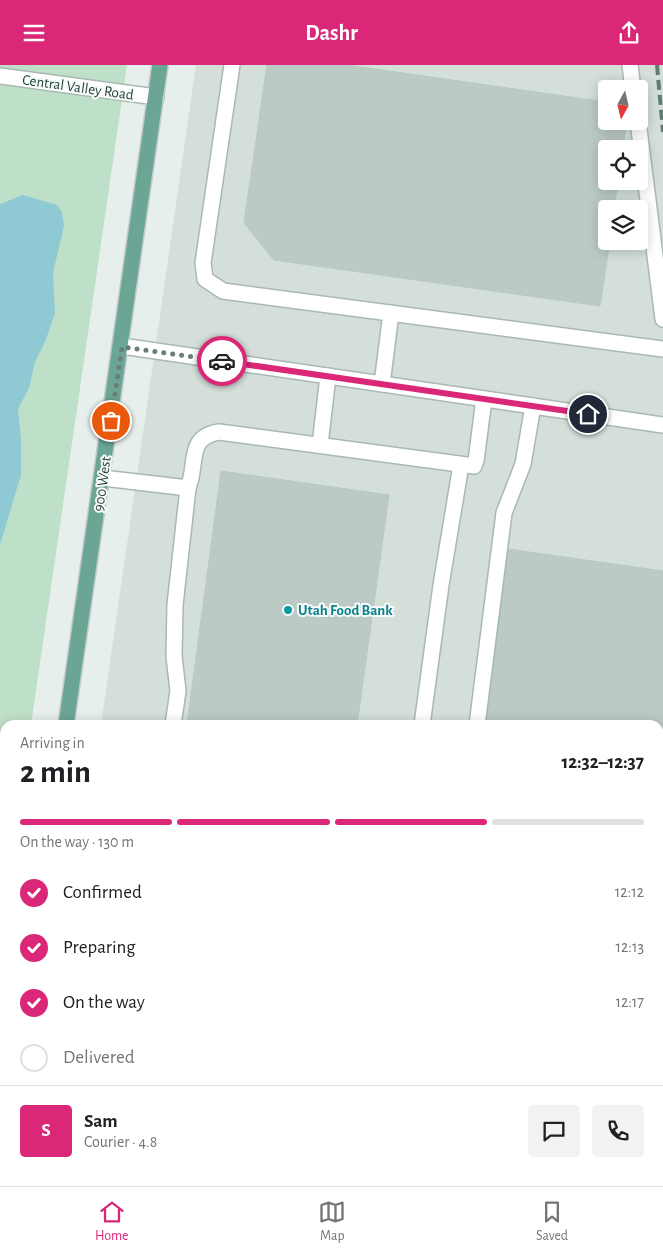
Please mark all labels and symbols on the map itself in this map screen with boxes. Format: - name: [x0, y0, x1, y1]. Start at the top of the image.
- street label: Central Valley Road: [21, 72, 135, 103]
- north arrow: [598, 80, 648, 130]
- courier: [197, 336, 247, 386]
- pin: [567, 393, 609, 435]
- pin: [90, 400, 132, 442]
- street label: 900 West: [91, 455, 114, 513]
- place label: Utah Food Bank: [298, 603, 393, 618]
- marker: Utah Food Bank: [282, 604, 294, 616]

